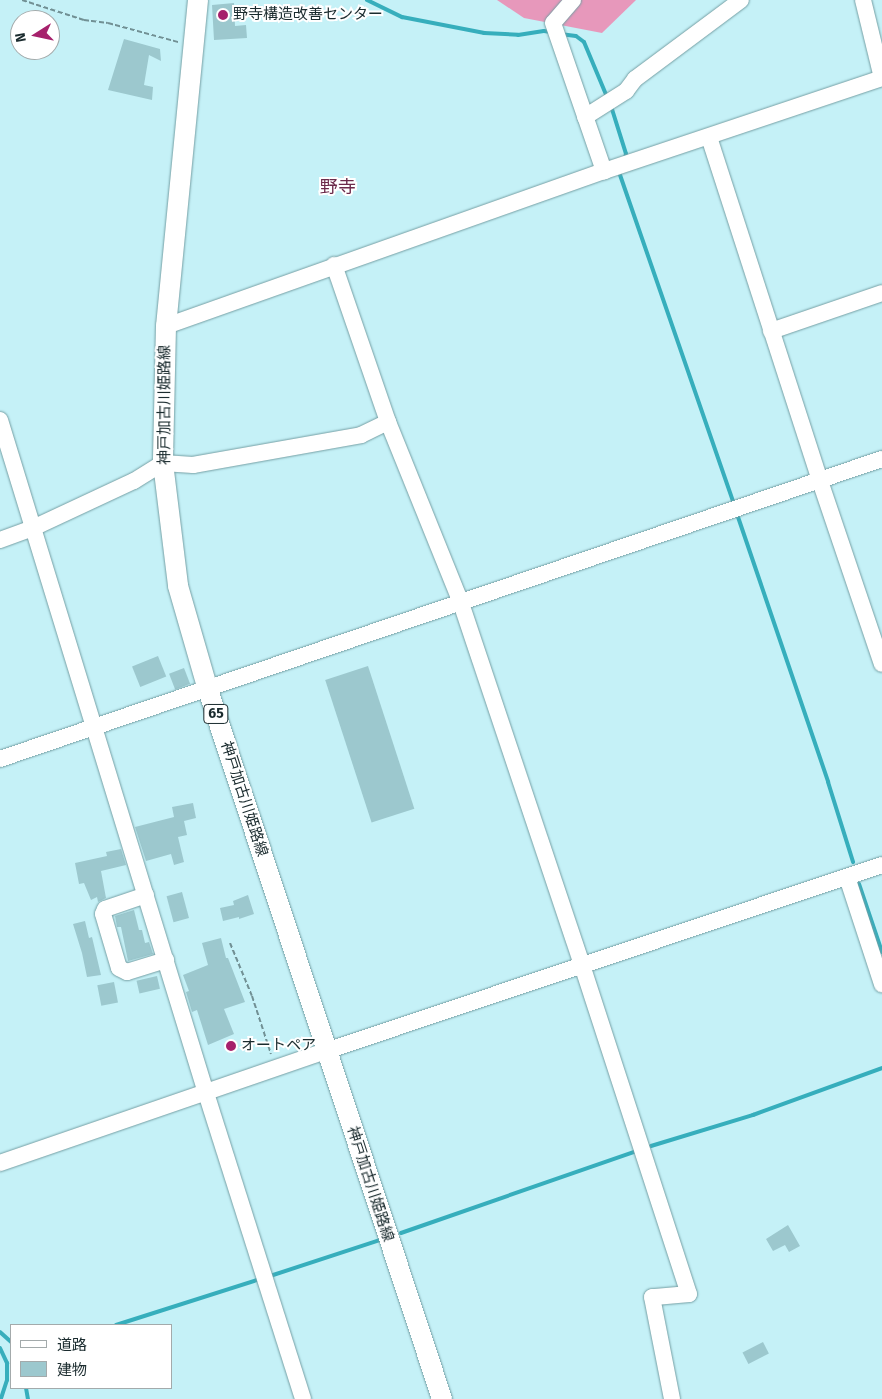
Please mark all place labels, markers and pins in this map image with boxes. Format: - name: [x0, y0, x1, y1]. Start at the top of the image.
- place label: 野寺構造改善センター: [233, 6, 383, 24]
- marker: 野寺構造改善センター: [217, 9, 229, 21]
- place label: オートペア: [241, 1037, 316, 1055]
- marker: オートペア: [225, 1040, 237, 1052]

